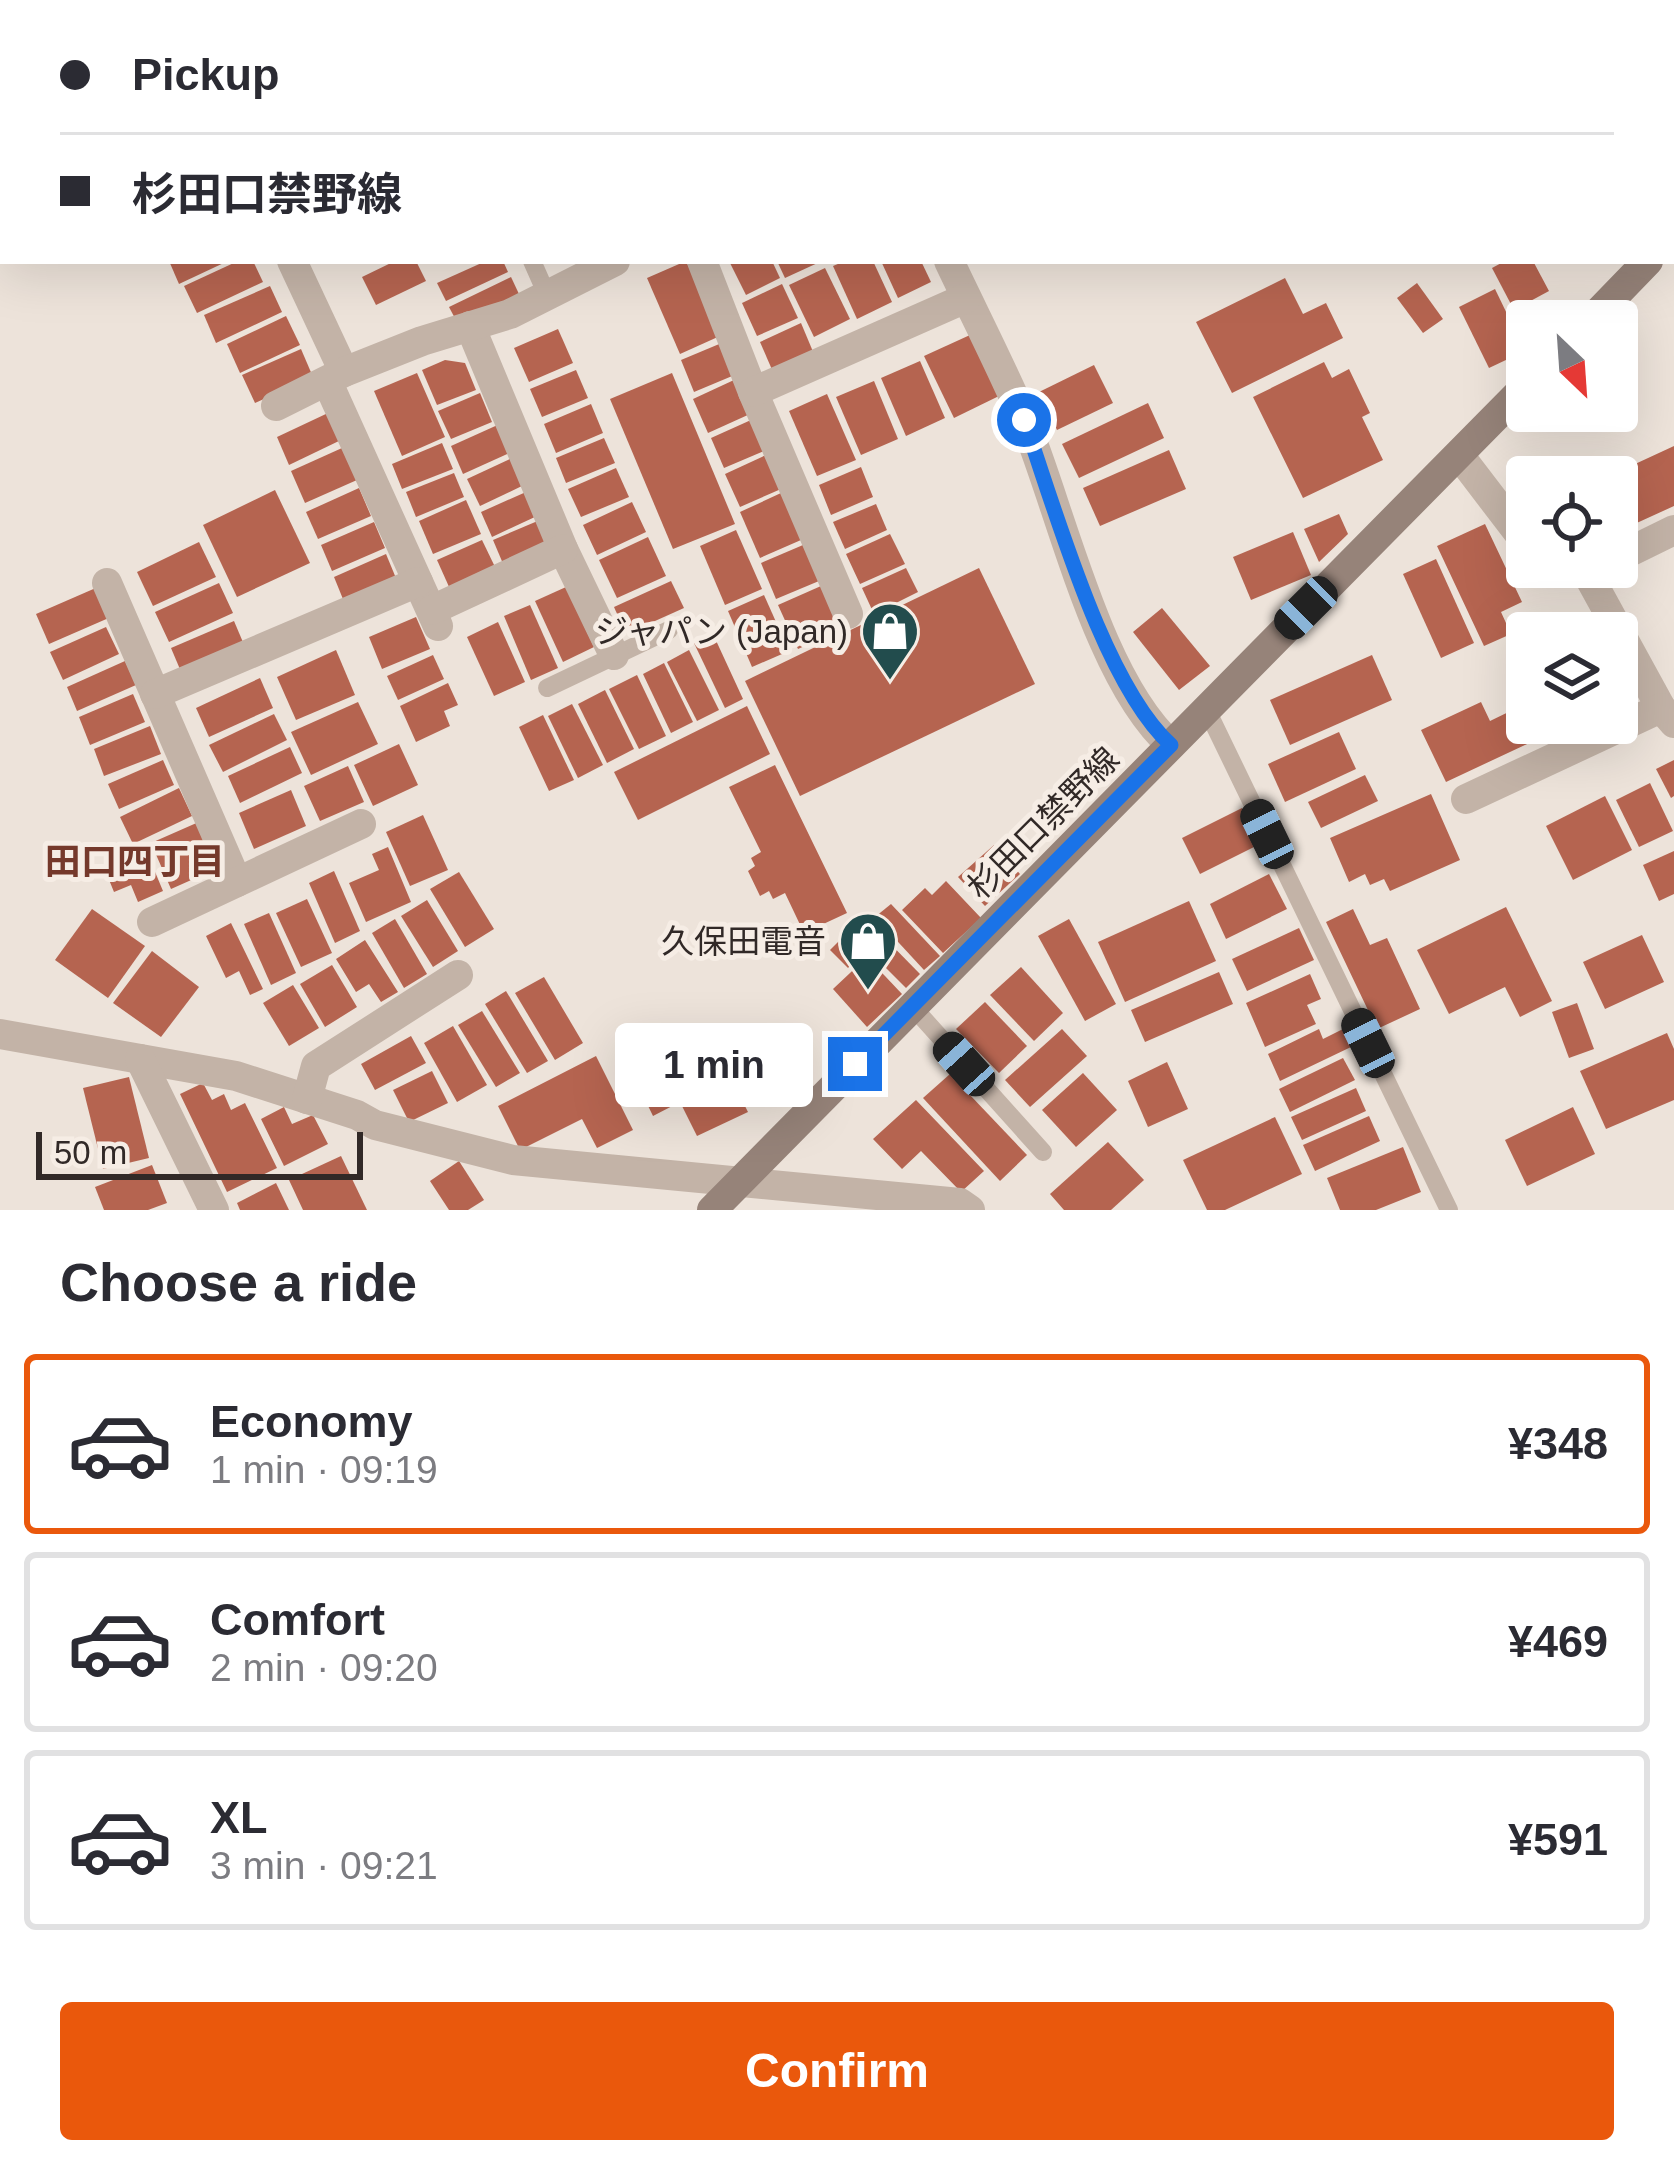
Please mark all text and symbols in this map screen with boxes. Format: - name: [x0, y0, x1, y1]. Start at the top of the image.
- text: Pickup: [132, 49, 280, 100]
- text: 杉田口禁野線: [132, 169, 402, 220]
- north arrow: [1506, 300, 1638, 432]
- map controls: [1506, 300, 1638, 744]
- route start: [997, 393, 1051, 447]
- button: locate: [1506, 456, 1638, 588]
- car: [1268, 570, 1344, 646]
- shop icon: ジャパン (Japan): [859, 600, 921, 682]
- button: layers: [1506, 612, 1638, 744]
- place label: ジャパン (Japan): [595, 613, 848, 650]
- street label: 杉田口禁野線: [960, 740, 1126, 906]
- car: [1235, 794, 1299, 874]
- district label: 田口四丁目: [45, 841, 225, 882]
- shop icon: 久保田電音: [837, 910, 899, 992]
- place label: 久保田電音: [661, 923, 826, 960]
- car: [1336, 1003, 1400, 1083]
- callout: 1 min: [615, 1022, 813, 1106]
- car: [927, 1025, 1001, 1103]
- route end: [828, 1037, 882, 1091]
- text: 1 min: [663, 1043, 765, 1086]
- scale bar: [36, 1126, 363, 1179]
- text: 50 m: [54, 1134, 127, 1171]
- text: Choose a ride: [60, 1252, 417, 1312]
- icon: car: [66, 1390, 174, 1498]
- text: Economy: [210, 1396, 413, 1447]
- text: ¥348: [1508, 1418, 1608, 1469]
- text: 1 min · 09:19: [210, 1448, 438, 1491]
- icon: car: [66, 1588, 174, 1696]
- text: Comfort: [210, 1594, 385, 1645]
- text: ¥469: [1508, 1616, 1608, 1667]
- text: 2 min · 09:20: [210, 1646, 438, 1689]
- icon: car: [66, 1786, 174, 1894]
- text: XL: [210, 1792, 268, 1843]
- text: ¥591: [1508, 1814, 1608, 1865]
- text: 3 min · 09:21: [210, 1844, 438, 1887]
- button: Confirm: [60, 2002, 1614, 2140]

